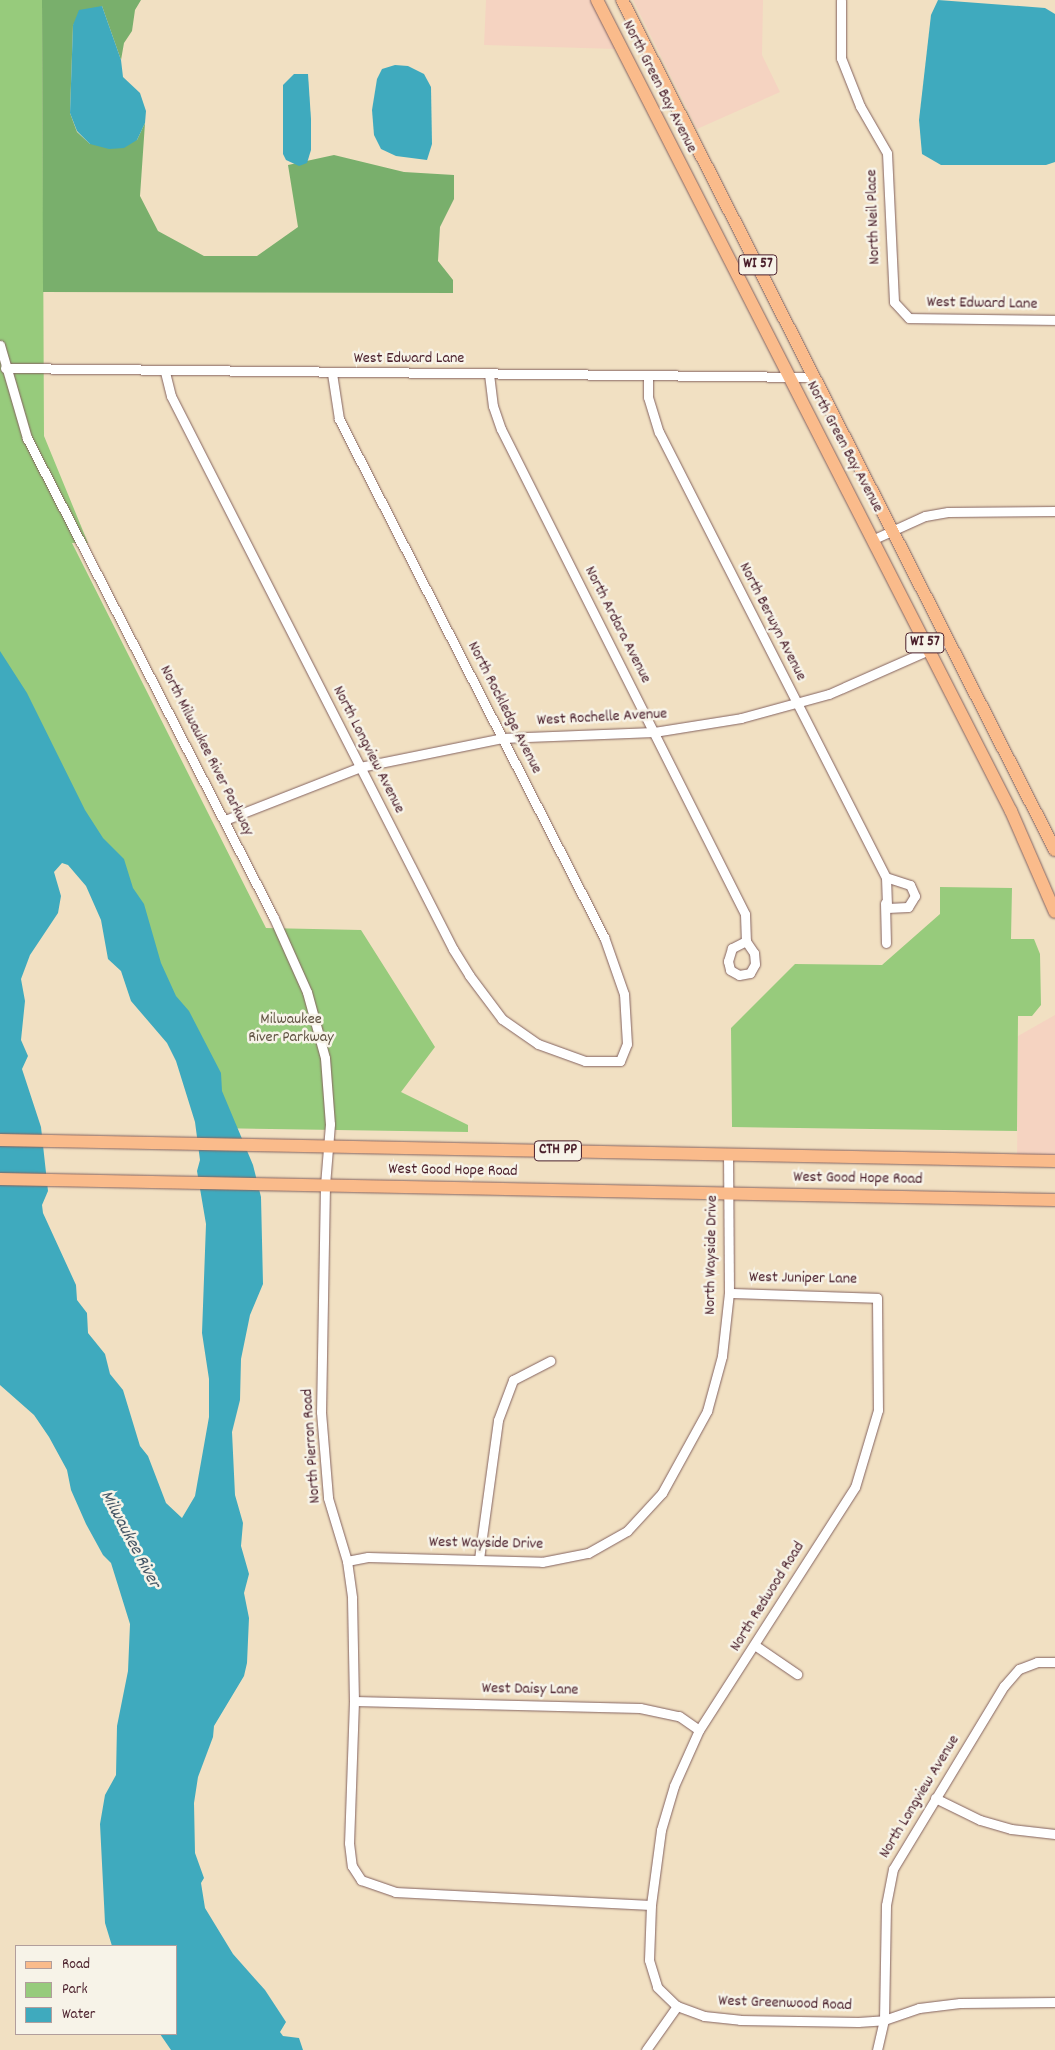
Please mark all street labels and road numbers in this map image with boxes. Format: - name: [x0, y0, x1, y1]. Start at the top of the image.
- street label: North Green Bay Avenue: [617, 18, 701, 156]
- street label: North Neil Place: [863, 169, 885, 265]
- road number: WI 57: [738, 252, 778, 278]
- street label: West Edward Lane: [926, 293, 1038, 315]
- street label: West Edward Lane: [354, 349, 464, 369]
- street label: North Green Bay Avenue: [801, 378, 887, 516]
- street label: North Berwyn Avenue: [734, 560, 810, 684]
- street label: North Ardara Avenue: [579, 563, 655, 687]
- road number: WI 57: [905, 630, 945, 656]
- street label: North Rockledge Avenue: [462, 639, 546, 777]
- street label: North Milwaukee River Parkway: [155, 663, 257, 839]
- street label: North Longview Avenue: [328, 683, 408, 817]
- street label: West Rochelle Avenue: [536, 705, 668, 731]
- road number: CTH PP: [533, 1138, 583, 1164]
- street label: West Good Hope Road: [388, 1160, 518, 1182]
- street label: West Good Hope Road: [793, 1168, 923, 1190]
- street label: North Wayside Drive: [701, 1195, 723, 1315]
- street label: West Juniper Lane: [749, 1268, 857, 1290]
- street label: North Pierron Road: [298, 1388, 326, 1504]
- street label: West Wayside Drive: [429, 1533, 543, 1555]
- street label: North Redwood Road: [727, 1539, 809, 1655]
- street label: West Daisy Lane: [482, 1680, 578, 1700]
- street label: North Longview Avenue: [876, 1732, 964, 1862]
- street label: West Greenwood Road: [718, 1992, 852, 2016]

